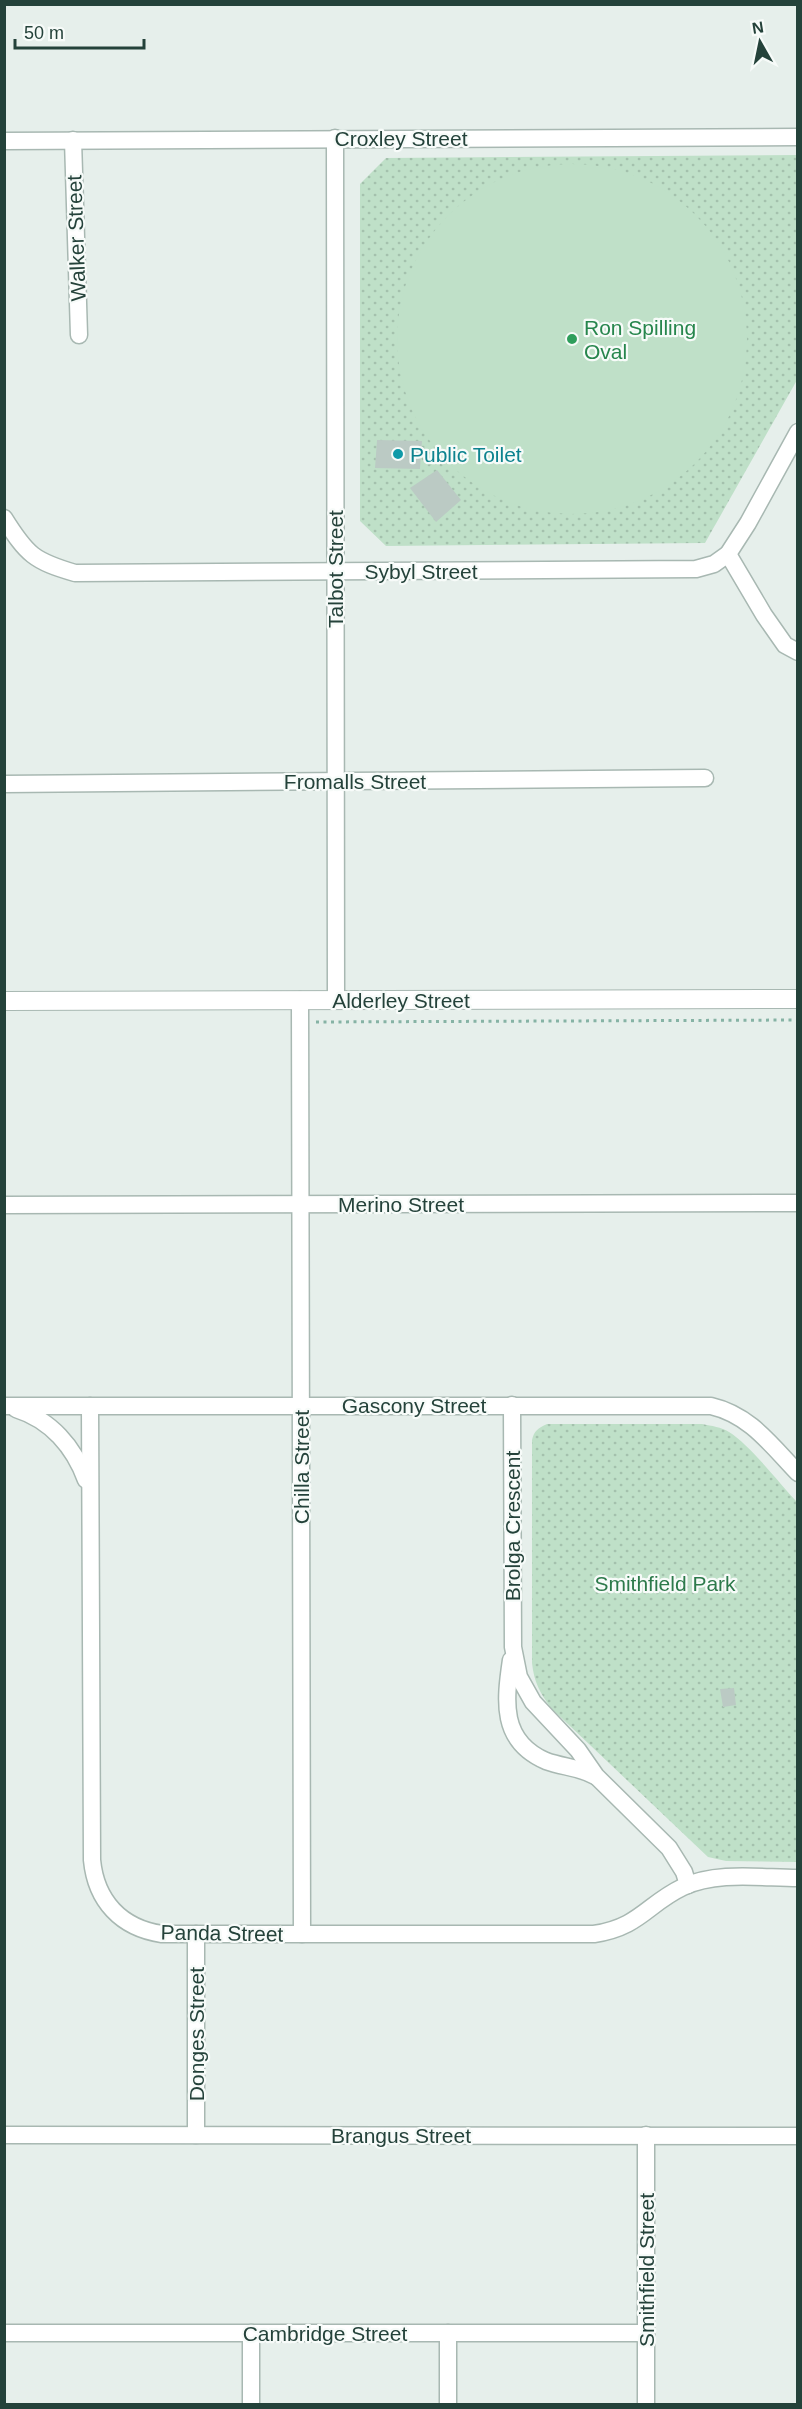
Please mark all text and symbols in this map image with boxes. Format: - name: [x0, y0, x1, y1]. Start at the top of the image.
- scale bar: [15, 12, 144, 50]
- north arrow: [730, 12, 790, 72]
- text: N: [751, 18, 765, 37]
- text: 50 m: [24, 23, 64, 43]
- street label: Croxley Street: [334, 127, 468, 150]
- street label: Walker Street: [62, 174, 90, 302]
- place label: Ron Spilling Oval: [584, 316, 696, 363]
- marker: Ron Spilling Oval: [565, 332, 579, 346]
- place label: Public Toilet: [410, 443, 522, 466]
- marker: Public Toilet: [391, 447, 405, 461]
- street label: Talbot Street: [324, 510, 347, 628]
- street label: Sybyl Street: [364, 560, 478, 583]
- street label: Fromalls Street: [284, 770, 426, 793]
- street label: Alderley Street: [332, 989, 470, 1012]
- street label: Merino Street: [338, 1193, 464, 1216]
- street label: Gascony Street: [342, 1394, 487, 1417]
- street label: Chilla Street: [290, 1410, 313, 1524]
- street label: Brolga Crescent: [501, 1451, 524, 1601]
- park label: Smithfield Park: [594, 1572, 736, 1595]
- street label: Panda Street: [161, 1920, 284, 1946]
- street label: Donges Street: [185, 1967, 208, 2101]
- street label: Brangus Street: [331, 2124, 471, 2147]
- street label: Smithfield Street: [635, 2193, 658, 2347]
- street label: Cambridge Street: [243, 2322, 407, 2345]

